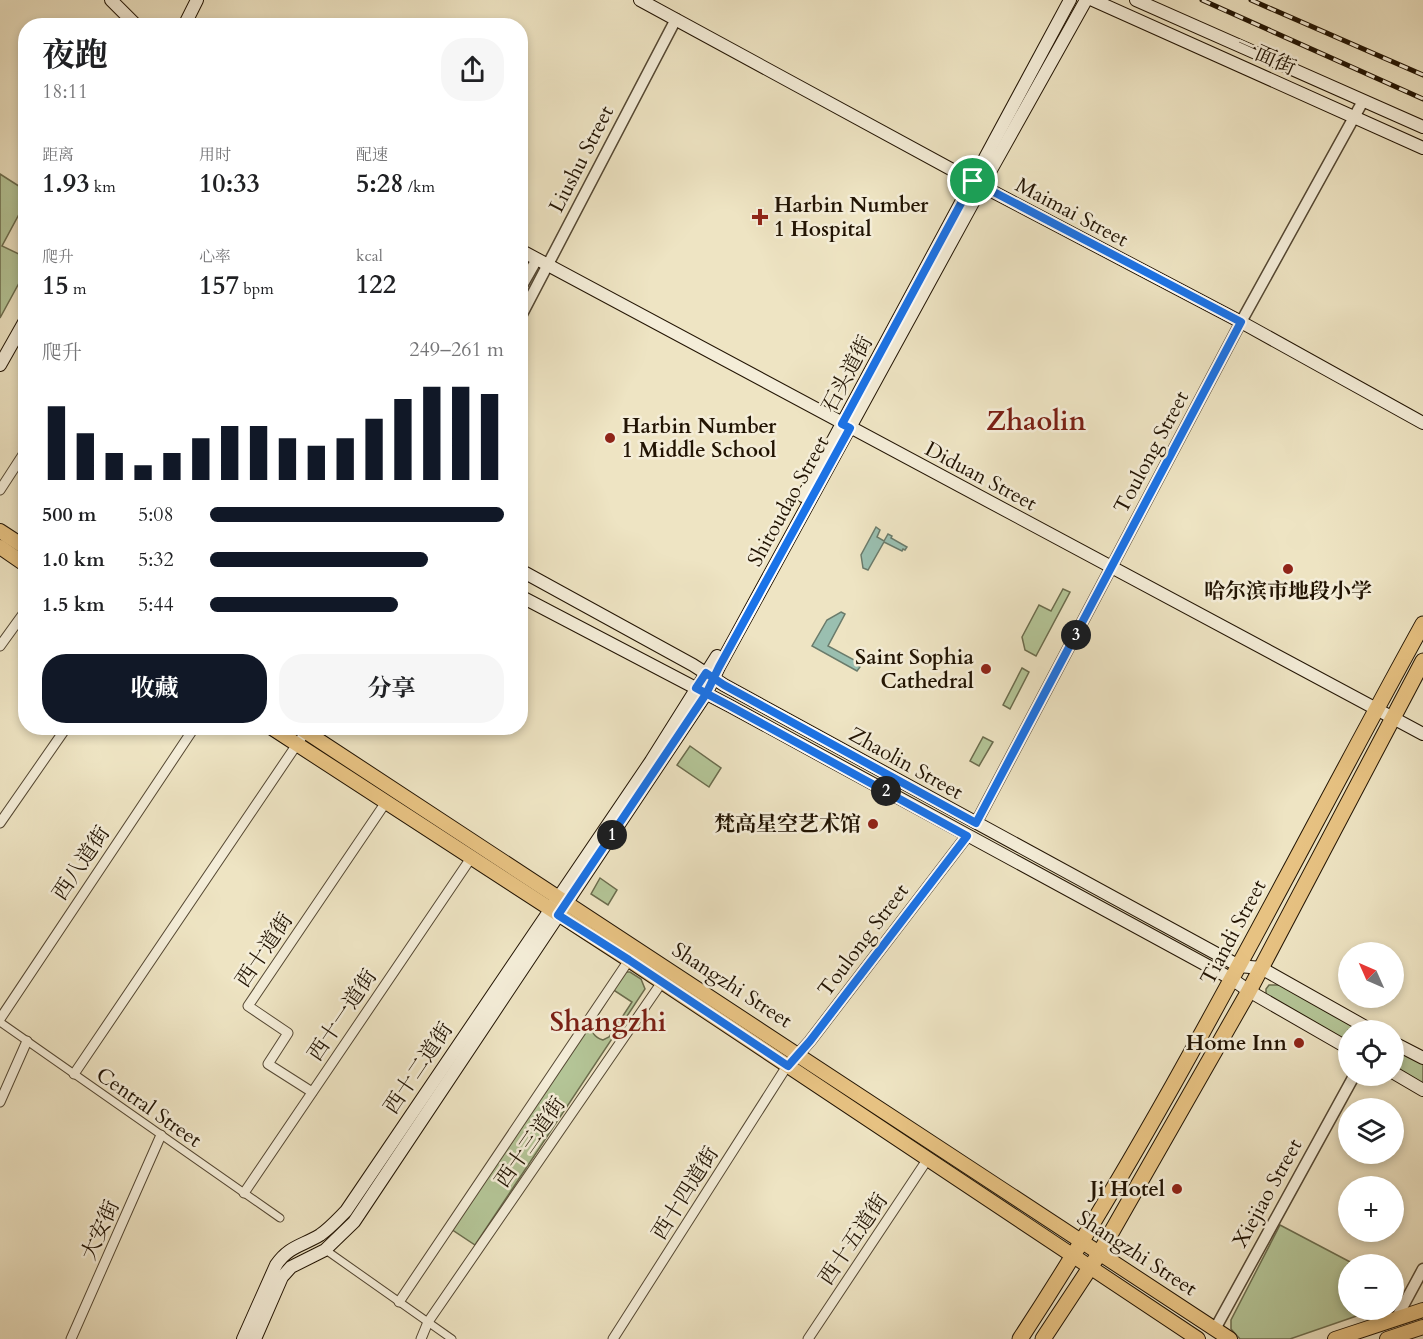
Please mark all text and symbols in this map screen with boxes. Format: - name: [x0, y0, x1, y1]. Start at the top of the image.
- street label: 一面街: [1231, 30, 1300, 83]
- text: 夜跑: [42, 33, 108, 78]
- button: share: [441, 38, 504, 101]
- text: 18:11: [42, 78, 88, 105]
- street label: Liushu Street: [542, 100, 621, 218]
- text: 距离: [42, 144, 74, 166]
- text: 用时: [199, 144, 231, 166]
- text: 配速: [356, 144, 388, 166]
- pin: [947, 155, 998, 206]
- icon: arrive: [956, 164, 989, 197]
- text: 1.93: [42, 166, 90, 201]
- text: 10:33: [199, 166, 260, 201]
- text: 5:28: [356, 166, 404, 201]
- street label: Maimai Street: [1010, 171, 1133, 254]
- text: km: [90, 176, 116, 198]
- text: /km: [404, 176, 435, 198]
- place label: Harbin Number 1 Hospital: [774, 191, 929, 244]
- marker: Harbin Number 1 Hospital: [751, 208, 769, 226]
- text: kcal: [356, 245, 383, 267]
- text: 爬升: [42, 246, 74, 268]
- text: 心率: [199, 246, 231, 268]
- text: 122: [356, 267, 396, 302]
- text: 15: [42, 268, 69, 303]
- text: 157: [199, 268, 239, 303]
- text: m: [69, 278, 86, 300]
- text: bpm: [239, 278, 274, 300]
- street label: 石头道街: [815, 330, 880, 418]
- text: 249–261 m: [409, 336, 504, 363]
- text: 爬升: [42, 339, 82, 366]
- street label: Toulong Street: [1107, 386, 1196, 519]
- district label: Zhaolin: [986, 403, 1087, 440]
- place label: Harbin Number 1 Middle School: [622, 412, 777, 465]
- street label: Shitoudao Street: [741, 430, 836, 572]
- marker: Harbin Number 1 Middle School: [603, 431, 617, 445]
- street label: Diduan Street: [920, 435, 1042, 518]
- text: 500 m: [42, 501, 97, 528]
- text: 5:08: [138, 501, 174, 528]
- text: 1.0 km: [42, 546, 105, 573]
- text: 5:32: [138, 546, 174, 573]
- marker: 哈尔滨市地段小学: [1281, 562, 1295, 576]
- place label: 哈尔滨市地段小学: [1204, 577, 1372, 606]
- text: 1.5 km: [42, 591, 105, 618]
- text: 5:44: [138, 591, 174, 618]
- pin: 3: [1061, 620, 1091, 650]
- text: 3: [1072, 624, 1080, 646]
- place label: Saint Sophia Cathedral: [855, 643, 975, 696]
- button: 收藏: [42, 654, 267, 723]
- button: 分享: [279, 654, 504, 723]
- marker: Saint Sophia Cathedral: [979, 662, 993, 676]
- street label: Zhaolin Street: [844, 720, 968, 807]
- pin: 2: [871, 776, 901, 806]
- text: 2: [882, 780, 890, 802]
- place label: 梵高星空艺术馆: [714, 810, 861, 839]
- marker: 梵高星空艺术馆: [866, 817, 880, 831]
- street label: 西八道街: [46, 820, 117, 906]
- pin: 1: [597, 820, 627, 850]
- text: 1: [608, 824, 616, 846]
- street label: Tiandi Street: [1194, 874, 1274, 990]
- street label: Toulong Street: [811, 877, 916, 1003]
- street label: 西十道街: [229, 907, 300, 993]
- street label: Shangzhi Street: [666, 936, 798, 1035]
- north arrow: [1338, 942, 1404, 1008]
- map controls: [1338, 942, 1404, 1320]
- street label: 西十一道街: [301, 964, 384, 1067]
- district label: Shangzhi: [550, 1004, 666, 1041]
- street label: 西十二道街: [377, 1017, 460, 1120]
- button: locate: [1338, 1020, 1404, 1086]
- place label: Home Inn: [1186, 1029, 1288, 1058]
- marker: Home Inn: [1292, 1036, 1306, 1050]
- street label: Central Street: [90, 1060, 207, 1155]
- street label: 西十三道街: [488, 1091, 572, 1194]
- button: layers: [1338, 1098, 1404, 1164]
- street label: Xiejiao Street: [1226, 1133, 1309, 1253]
- street label: 西十四道街: [645, 1141, 726, 1245]
- place label: Ji Hotel: [1087, 1175, 1165, 1204]
- button: +: [1338, 1176, 1404, 1242]
- marker: Ji Hotel: [1170, 1182, 1184, 1196]
- street label: 西十五道街: [812, 1188, 895, 1291]
- street label: 大安街: [74, 1196, 127, 1265]
- street label: Shangzhi Street: [1071, 1204, 1203, 1303]
- button: −: [1338, 1254, 1404, 1320]

